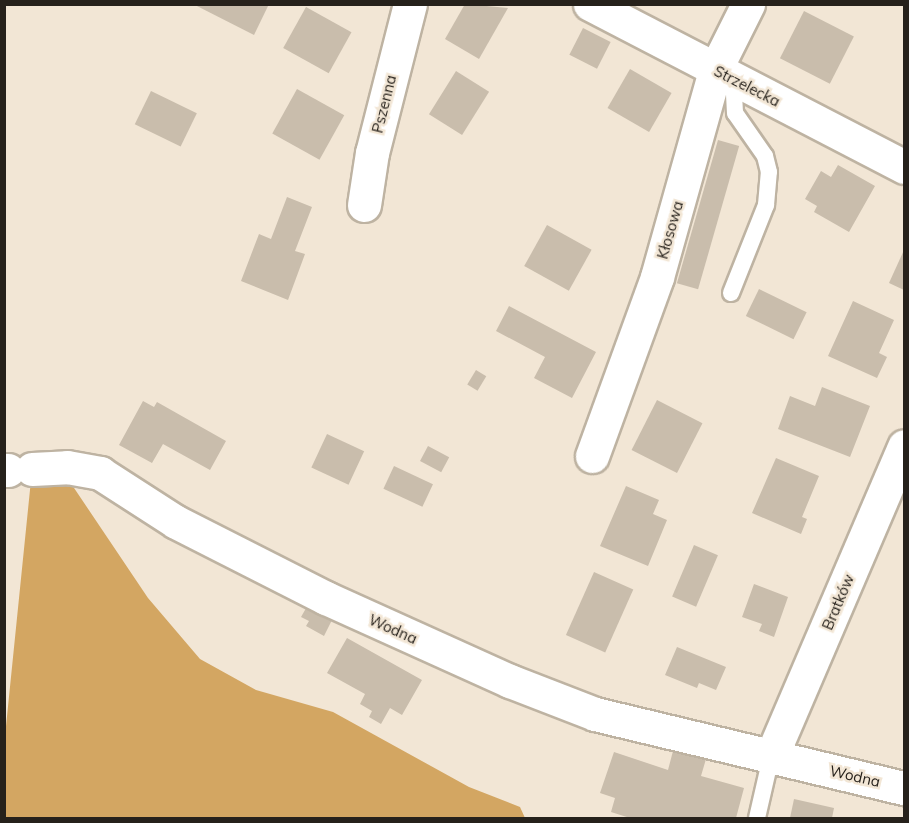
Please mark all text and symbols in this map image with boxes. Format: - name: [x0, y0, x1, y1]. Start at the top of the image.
- street label: Strzelecka: [711, 62, 783, 110]
- street label: Pszenna: [368, 73, 400, 135]
- street label: Kłosowa: [653, 199, 687, 261]
- street label: Bratków: [818, 571, 858, 633]
- street label: Wodna: [366, 610, 420, 648]
- street label: Wodna: [828, 761, 882, 791]

